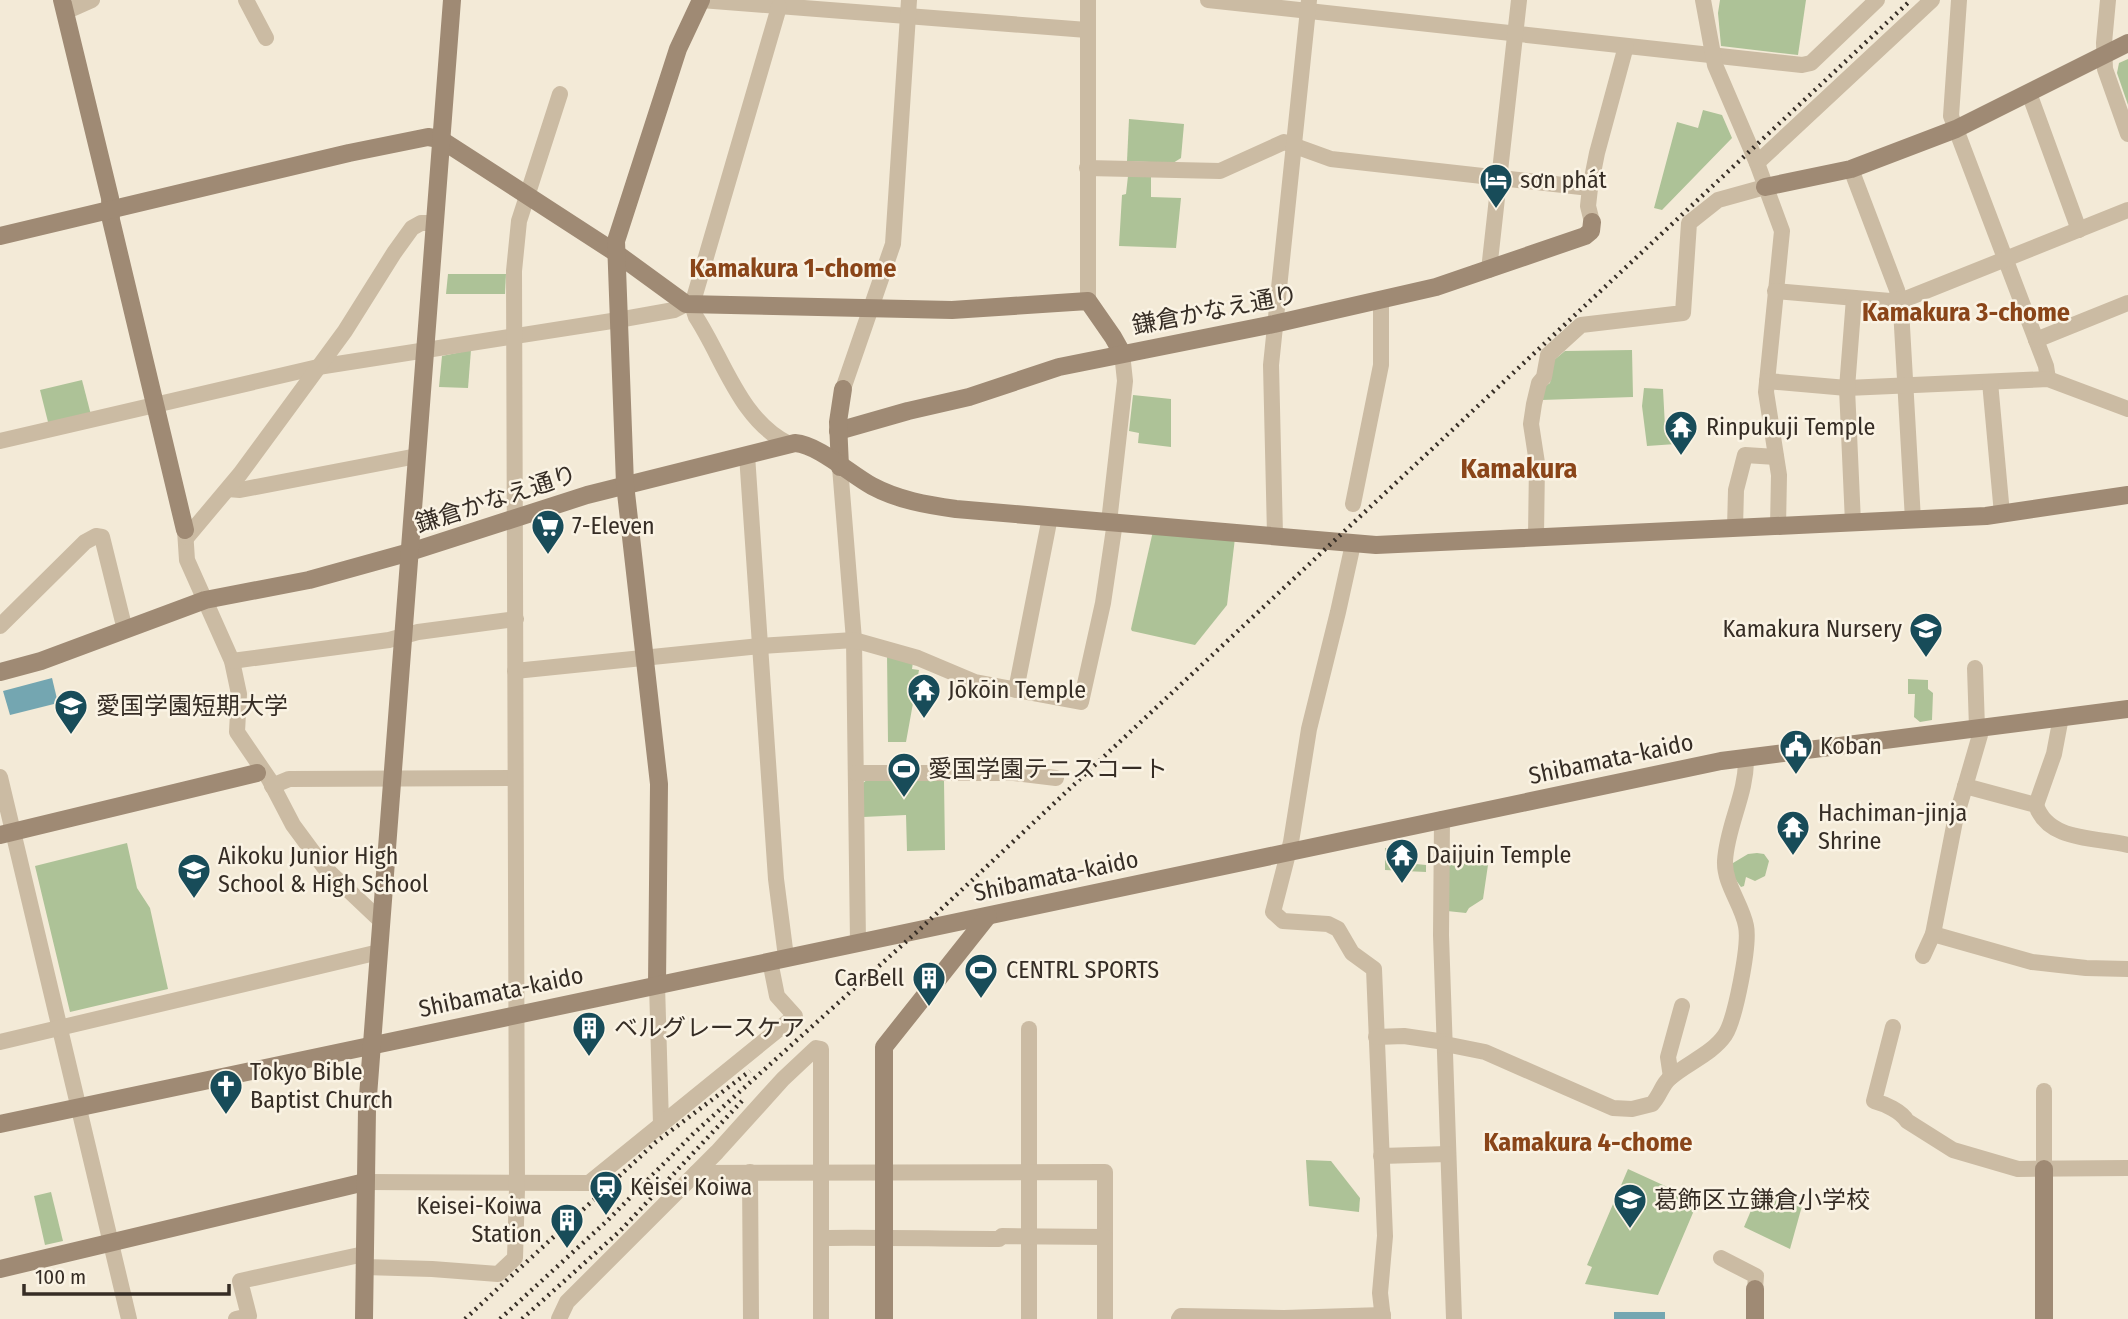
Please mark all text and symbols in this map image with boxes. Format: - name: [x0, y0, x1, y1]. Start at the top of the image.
- hotel icon: sơn phát: [1477, 161, 1515, 210]
- place label: sơn phát: [1520, 166, 1607, 194]
- district label: Kamakura 1-chome: [690, 253, 896, 284]
- street label: 鎌倉かなえ通り: [1130, 280, 1300, 340]
- district label: Kamakura 3-chome: [1862, 297, 2070, 328]
- temple icon: Rinpukuji Temple: [1662, 408, 1700, 457]
- place label: Rinpukuji Temple: [1706, 413, 1875, 441]
- district label: Kamakura: [1460, 452, 1578, 485]
- street label: 鎌倉かなえ通り: [412, 460, 580, 538]
- supermarket icon: 7-Eleven: [529, 507, 567, 556]
- place label: 7-Eleven: [572, 512, 655, 540]
- school or university icon: Kamakura Nursery: [1907, 610, 1945, 659]
- place label: Kamakura Nursery: [1723, 615, 1902, 643]
- temple icon: Jōkōin Temple: [905, 671, 943, 720]
- place label: Jōkōin Temple: [948, 676, 1086, 704]
- school or university icon: 愛国学園短期大学: [52, 687, 90, 736]
- place label: 愛国学園短期大学: [96, 692, 288, 720]
- public building icon: Koban: [1777, 727, 1815, 776]
- street label: Shibamata-kaido: [1526, 728, 1696, 790]
- place label: Koban: [1820, 732, 1882, 760]
- sports icon: 愛国学園テニスコート: [885, 750, 923, 799]
- place label: 愛国学園テニスコート: [928, 755, 1168, 783]
- place label: Hachiman-jinja Shrine: [1818, 799, 1967, 855]
- temple icon: Hachiman-jinja Shrine: [1774, 808, 1812, 857]
- temple icon: Daijuin Temple: [1383, 836, 1421, 885]
- place label: Daijuin Temple: [1426, 841, 1571, 869]
- place label: Aikoku Junior High School & High School: [218, 842, 428, 898]
- street label: Shibamata-kaido: [971, 845, 1141, 907]
- school or university icon: Aikoku Junior High School & High School: [175, 851, 213, 900]
- sports icon: CENTRL SPORTS: [962, 951, 1000, 1000]
- place label: CENTRL SPORTS: [1006, 956, 1159, 984]
- building icon: CarBell: [910, 959, 948, 1008]
- street label: Shibamata-kaido: [416, 961, 586, 1023]
- place label: CarBell: [834, 964, 904, 992]
- building icon: ベルグレースケア: [570, 1009, 608, 1058]
- place label: ベルグレースケア: [614, 1014, 805, 1042]
- place label: Tokyo Bible Baptist Church: [250, 1058, 393, 1114]
- church icon: Tokyo Bible Baptist Church: [207, 1067, 245, 1116]
- district label: Kamakura 4-chome: [1483, 1127, 1693, 1158]
- station icon: Keisei Koiwa: [587, 1168, 625, 1217]
- place label: Keisei Koiwa: [630, 1173, 752, 1201]
- school or university icon: 葛飾区立鎌倉小学校: [1611, 1181, 1649, 1230]
- place label: 葛飾区立鎌倉小学校: [1654, 1186, 1870, 1214]
- place label: Keisei-Koiwa Station: [417, 1192, 542, 1248]
- building icon: Keisei-Koiwa Station: [548, 1201, 586, 1250]
- scale bar: [24, 1252, 229, 1296]
- text: 100 m: [35, 1264, 86, 1290]

